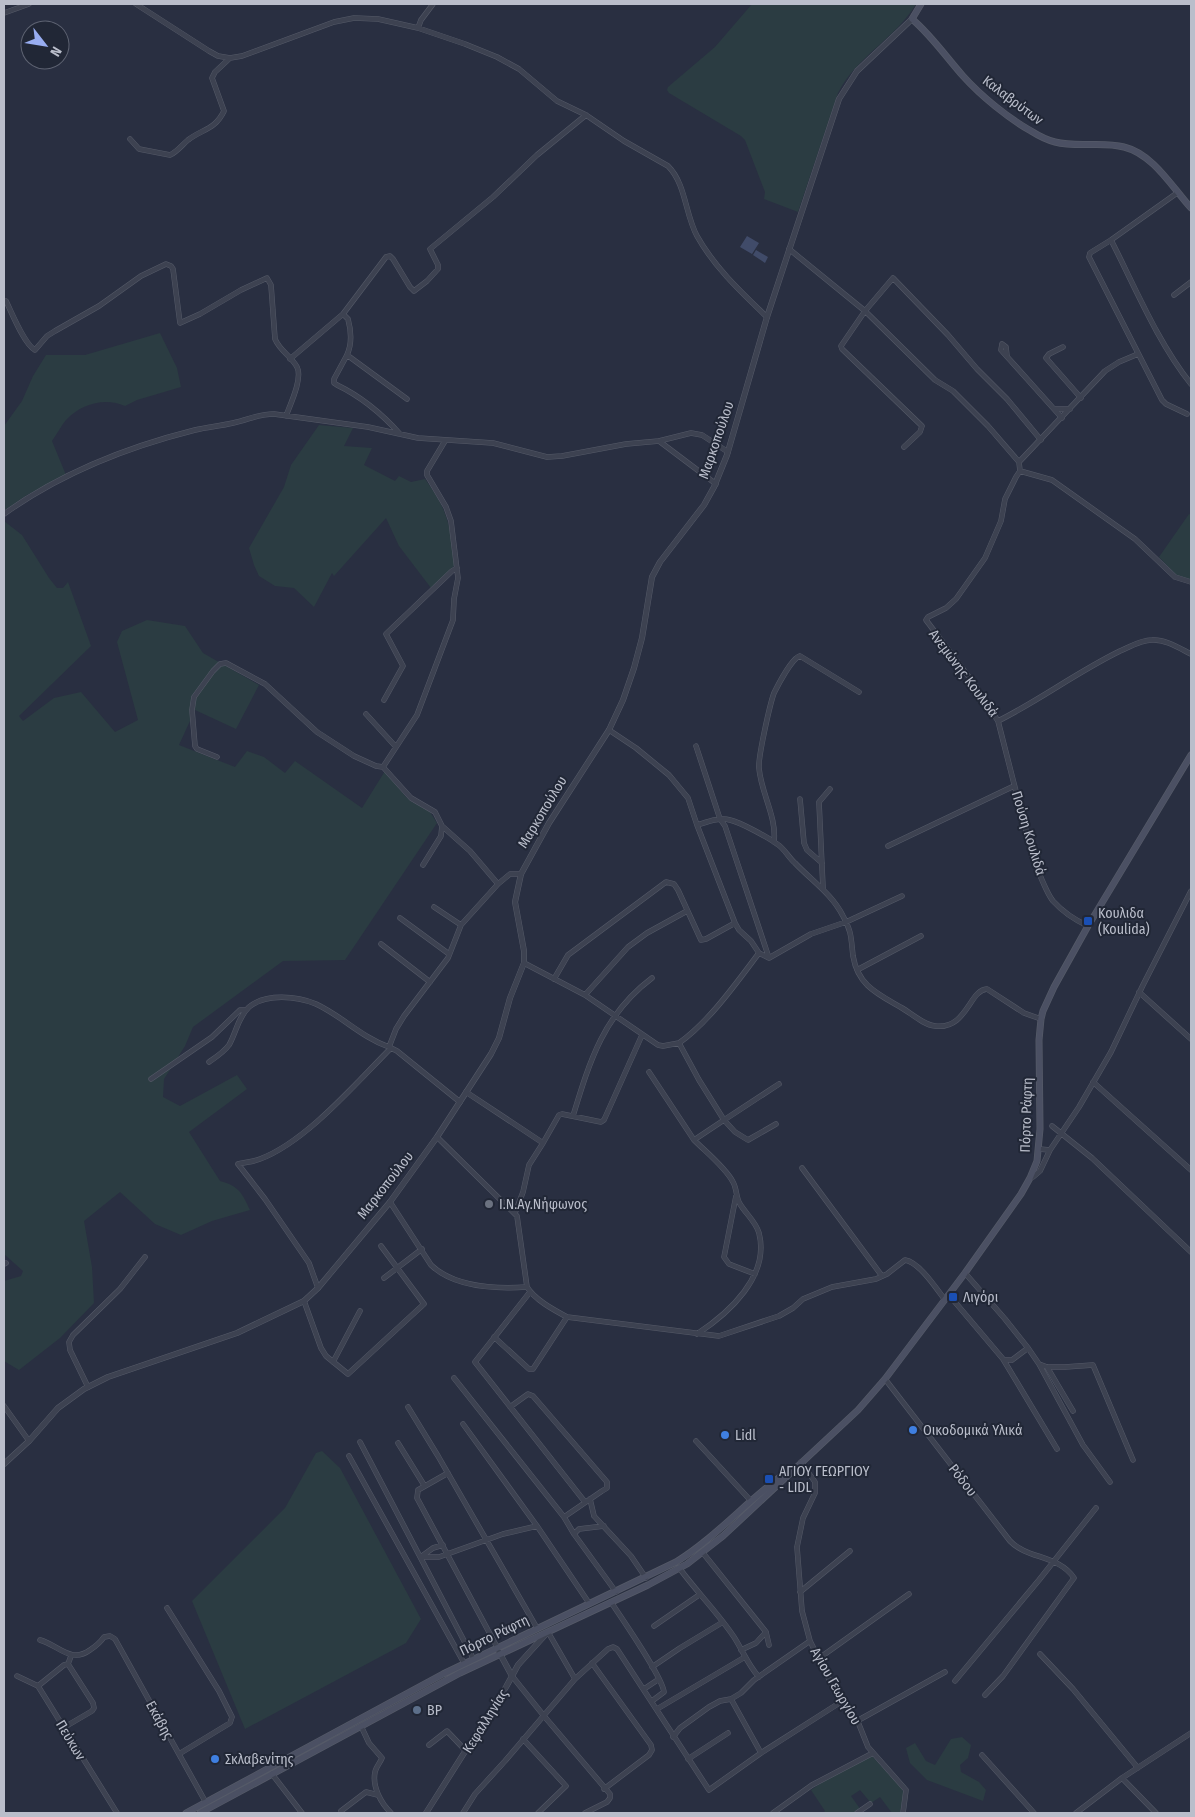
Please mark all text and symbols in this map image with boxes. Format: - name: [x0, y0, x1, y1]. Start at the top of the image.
- north arrow: [20, 20, 70, 70]
- text: N: [46, 43, 65, 59]
- street label: Καλαβρύτων: [979, 72, 1046, 129]
- street label: Μαρκοπούλου: [695, 399, 738, 481]
- street label: Ανεμώνης Κουλιδά: [925, 626, 1002, 720]
- street label: Μαρκοπούλου: [514, 773, 571, 851]
- street label: Πούση Κουλιδά: [1008, 789, 1049, 877]
- place label: Κουλιδα (Koulida): [1098, 905, 1150, 938]
- marker: Κουλιδα (Koulida): [1082, 915, 1094, 927]
- street label: Πόρτο Ράφτη: [1017, 1077, 1036, 1153]
- street label: Μαρκοπούλου: [354, 1148, 417, 1222]
- place label: Ι.Ν.Αγ.Νήφωνος: [499, 1196, 587, 1213]
- marker: Ι.Ν.Αγ.Νήφωνος: [483, 1198, 495, 1210]
- place label: Λιγόρι: [963, 1289, 998, 1306]
- marker: Λιγόρι: [947, 1291, 959, 1303]
- place label: Οικοδομικά Υλικά: [923, 1422, 1022, 1439]
- marker: Οικοδομικά Υλικά: [907, 1424, 919, 1436]
- place label: Lidl: [735, 1427, 756, 1444]
- marker: Lidl: [719, 1429, 731, 1441]
- street label: Ρόδου: [945, 1461, 980, 1500]
- place label: ΑΓΙΟΥ ΓΕΩΡΓΙΟΥ - LIDL: [779, 1463, 869, 1496]
- marker: ΑΓΙΟΥ ΓΕΩΡΓΙΟΥ - LIDL: [763, 1473, 775, 1485]
- street label: Πόρτο Ράφτη: [457, 1611, 532, 1660]
- street label: Αγίου Γεωργίου: [806, 1644, 865, 1728]
- street label: Κεφαλληνίας: [459, 1686, 512, 1756]
- street label: Εκάβης: [142, 1698, 177, 1743]
- place label: BP: [427, 1702, 442, 1719]
- marker: BP: [411, 1704, 423, 1716]
- street label: Πεύκων: [52, 1717, 89, 1763]
- place label: Σκλαβενίτης: [225, 1751, 294, 1768]
- marker: Σκλαβενίτης: [209, 1753, 221, 1765]

